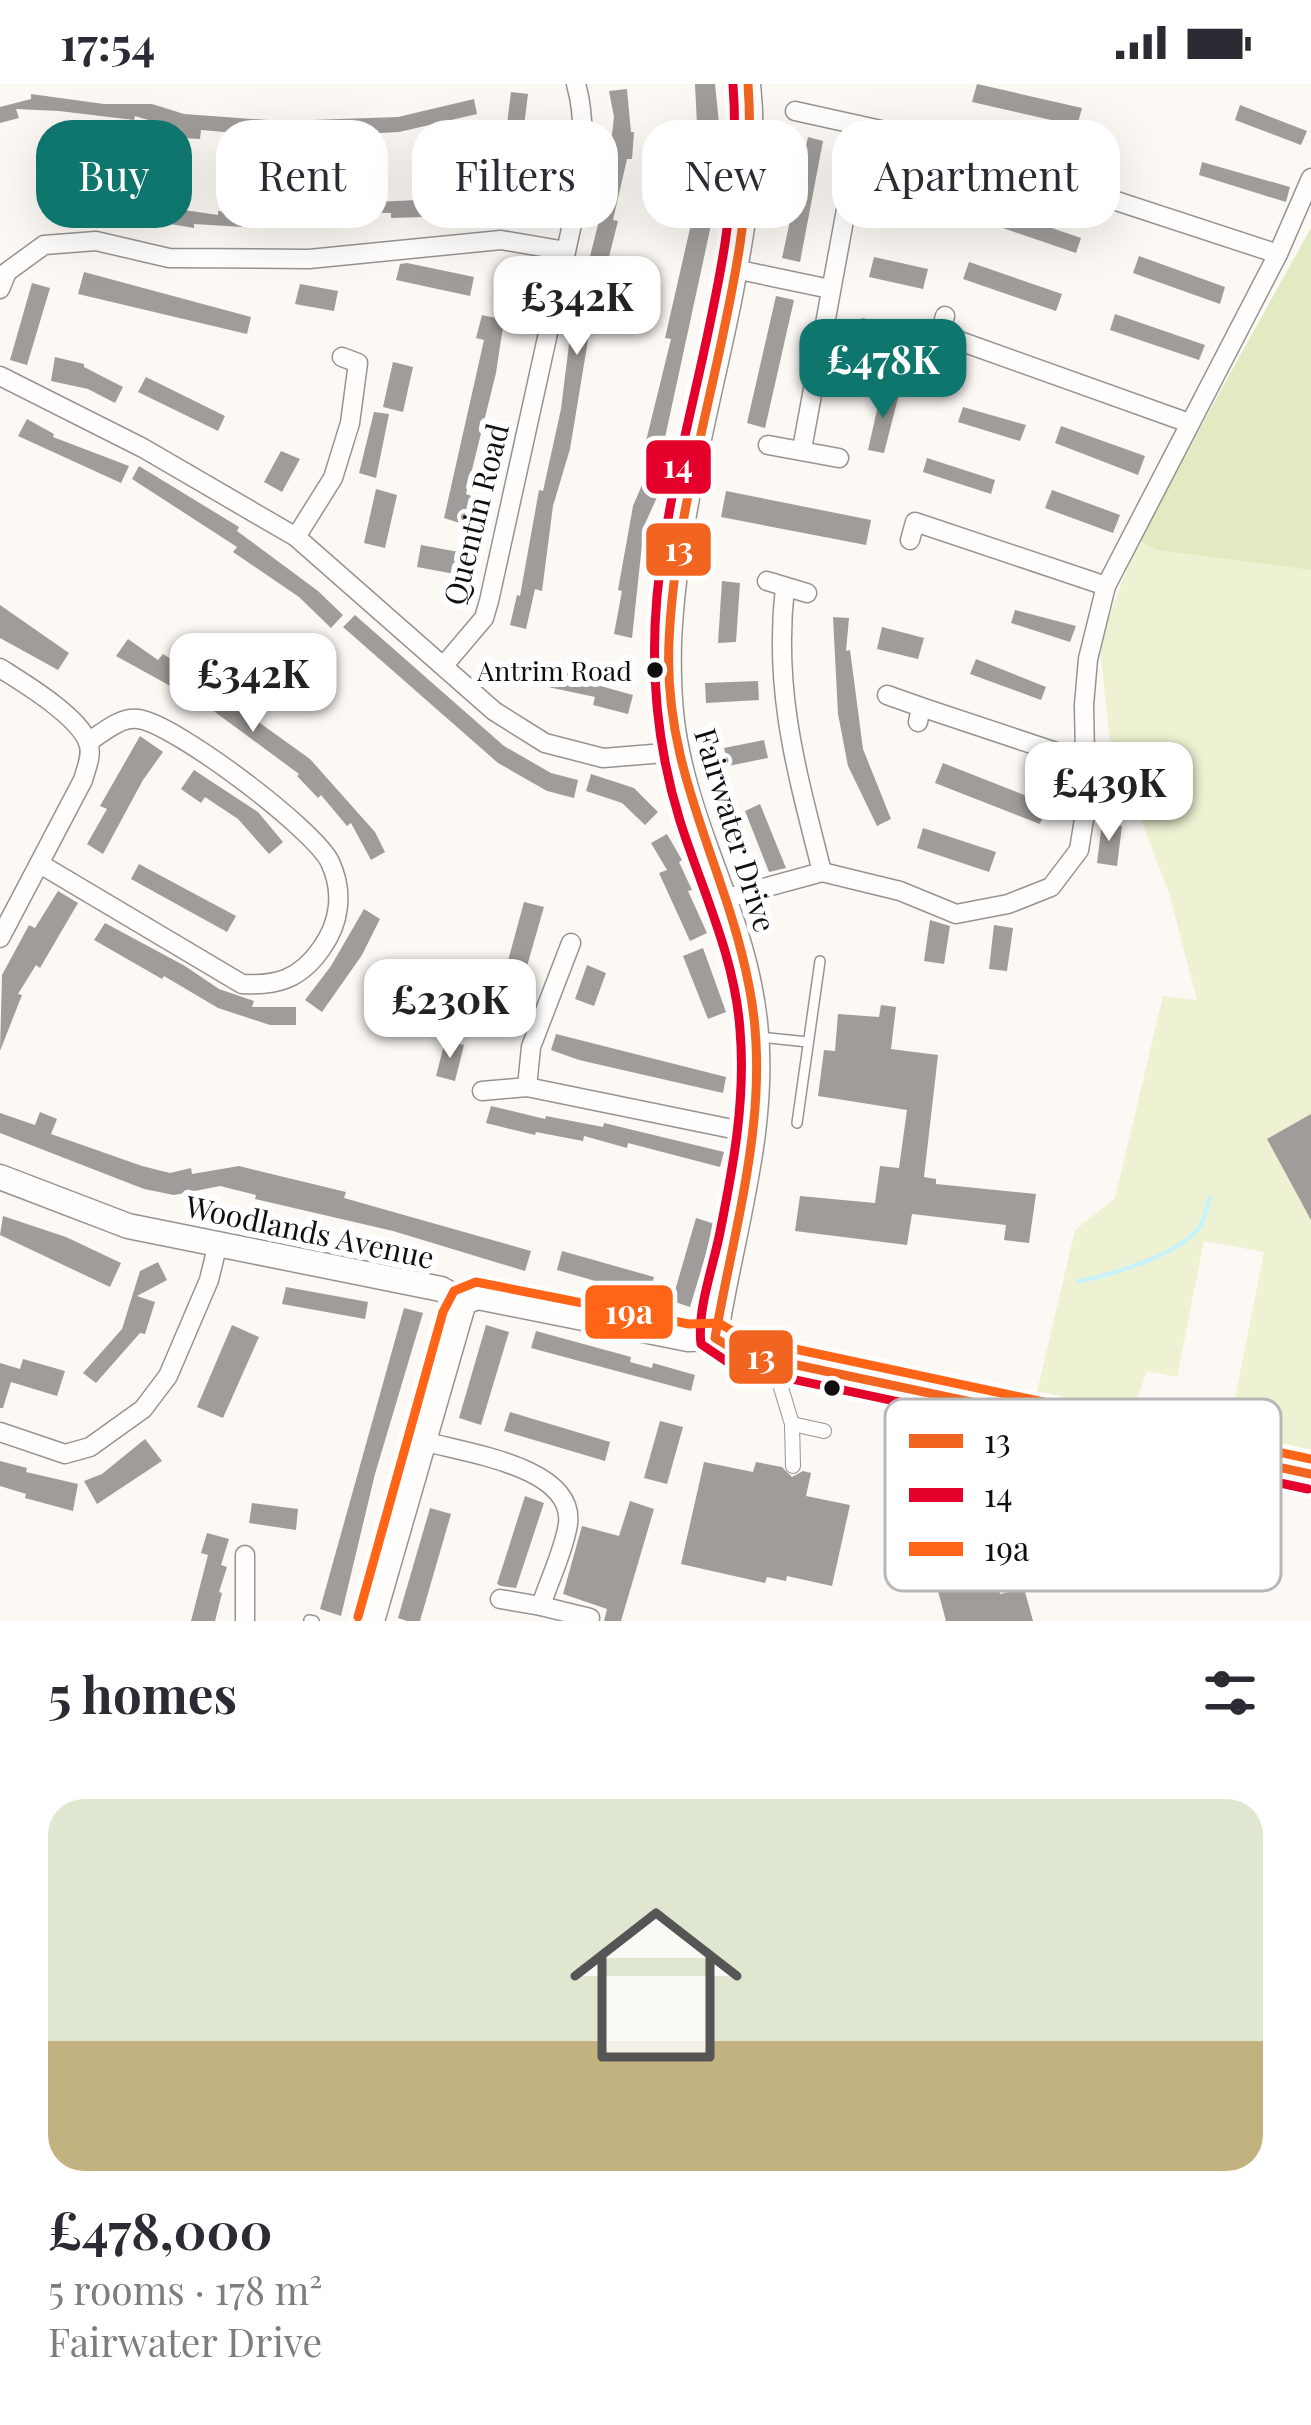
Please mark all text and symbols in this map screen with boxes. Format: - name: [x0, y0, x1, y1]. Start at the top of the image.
- text: 17:54: [60, 12, 155, 72]
- chip: Buy: [36, 120, 192, 228]
- chip: Rent: [216, 120, 388, 228]
- chip: Filters: [412, 120, 618, 228]
- chip: New: [642, 120, 808, 228]
- chip: Apartment: [832, 120, 1120, 228]
- pin: £342K: [493, 256, 661, 358]
- text: £342K: [521, 269, 633, 321]
- pin: £478K: [799, 319, 967, 421]
- text: £478K: [826, 332, 940, 384]
- street label: Quentin Road: [433, 419, 517, 609]
- line badge: 14: [644, 438, 713, 496]
- text: 14: [663, 442, 693, 486]
- line badge: 13: [644, 521, 713, 578]
- text: 13: [665, 525, 693, 569]
- pin: £342K: [169, 633, 337, 735]
- text: £342K: [197, 646, 309, 698]
- place label: Antrim Road: [476, 652, 632, 688]
- marker: Antrim Road: [644, 659, 666, 681]
- street label: Fairwater Drive: [686, 723, 786, 937]
- pin: £439K: [1025, 742, 1193, 844]
- text: £439K: [1052, 755, 1166, 807]
- pin: £230K: [366, 959, 534, 1061]
- text: £230K: [391, 972, 509, 1024]
- street label: Woodlands Avenue: [181, 1185, 438, 1277]
- line badge: 19a: [583, 1283, 675, 1341]
- text: 19a: [605, 1288, 653, 1332]
- line badge: 13: [727, 1328, 795, 1386]
- text: 13: [747, 1333, 775, 1377]
- unlabelled marker: [821, 1377, 843, 1399]
- legend: [885, 1399, 1281, 1591]
- text: 13: [984, 1417, 1011, 1461]
- text: 14: [984, 1471, 1013, 1515]
- text: 19a: [984, 1525, 1030, 1569]
- text: 5 homes: [48, 1659, 237, 1727]
- icon: filters: [1197, 1660, 1263, 1726]
- icon: home: [548, 1877, 764, 2093]
- text: £478,000: [48, 2195, 272, 2263]
- text: 5 rooms · 178 m²: [48, 2263, 323, 2315]
- text: Fairwater Drive: [48, 2315, 322, 2367]

